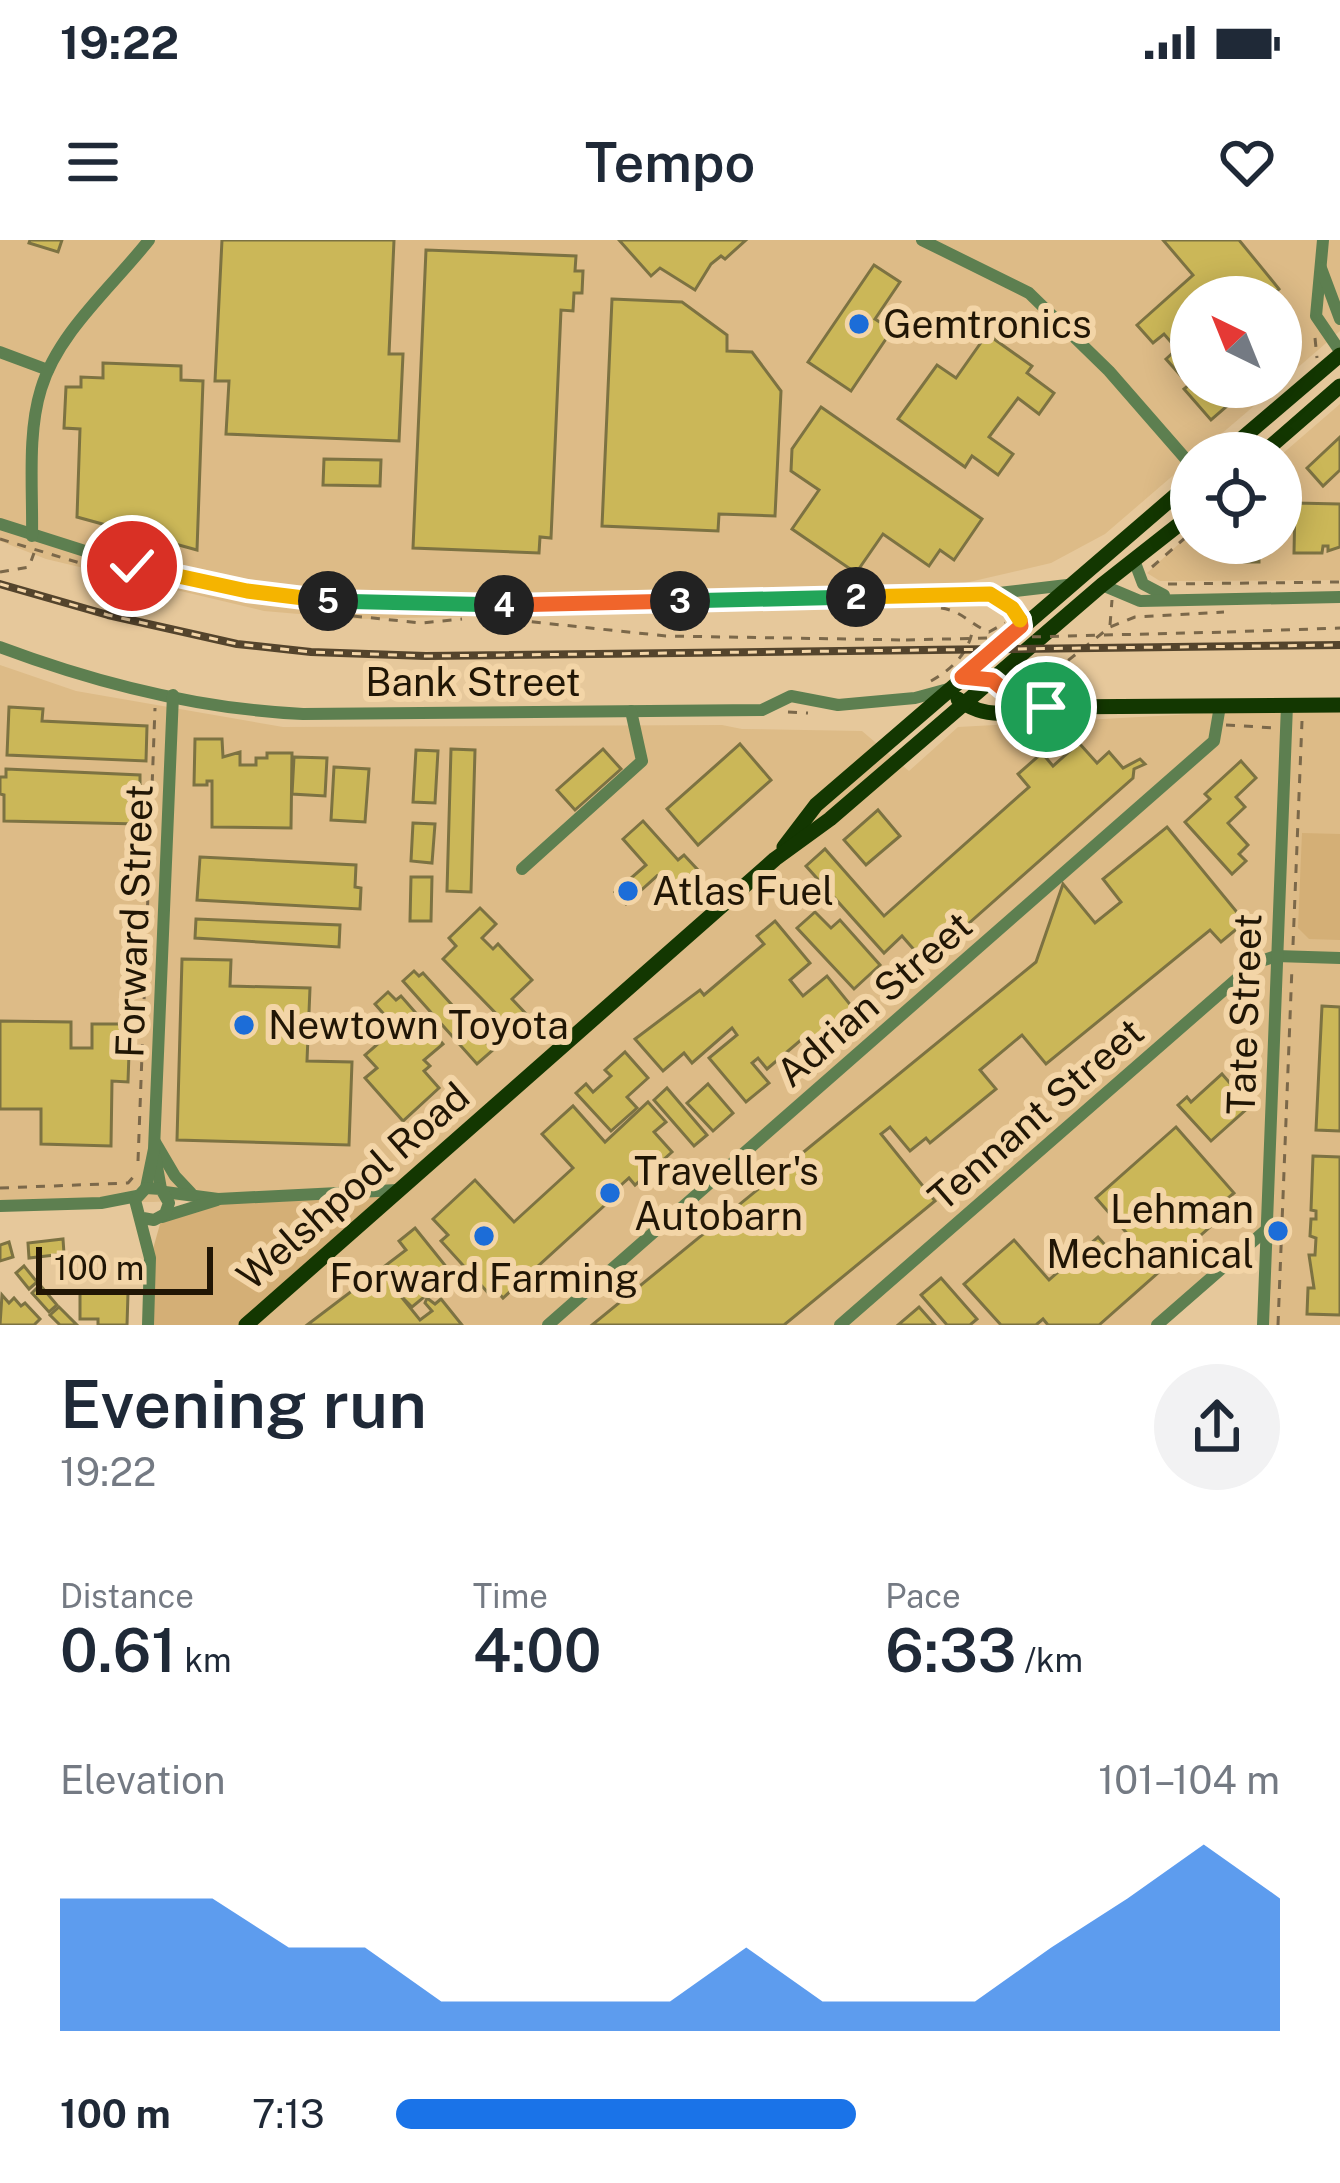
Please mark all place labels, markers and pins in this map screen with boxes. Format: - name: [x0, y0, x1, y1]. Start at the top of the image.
- place label: Gemtronics: [883, 301, 1092, 347]
- marker: Gemtronics: [846, 311, 872, 337]
- pin: [81, 515, 183, 617]
- pin: 2: [826, 567, 886, 627]
- pin: 5: [298, 571, 358, 631]
- pin: 3: [650, 571, 710, 631]
- pin: 4: [474, 575, 534, 635]
- pin: [995, 656, 1097, 758]
- place label: Atlas Fuel: [652, 868, 834, 914]
- marker: Atlas Fuel: [615, 878, 641, 904]
- place label: Newtown Toyota: [268, 1002, 569, 1048]
- marker: Newtown Toyota: [231, 1012, 257, 1038]
- place label: Traveller's Autobarn: [634, 1148, 819, 1239]
- marker: Traveller's Autobarn: [597, 1180, 623, 1206]
- place label: Lehman Mechanical: [1046, 1186, 1254, 1277]
- marker: Lehman Mechanical: [1265, 1218, 1291, 1244]
- marker: Forward Farming: [471, 1223, 497, 1249]
- place label: Forward Farming: [329, 1255, 639, 1301]

